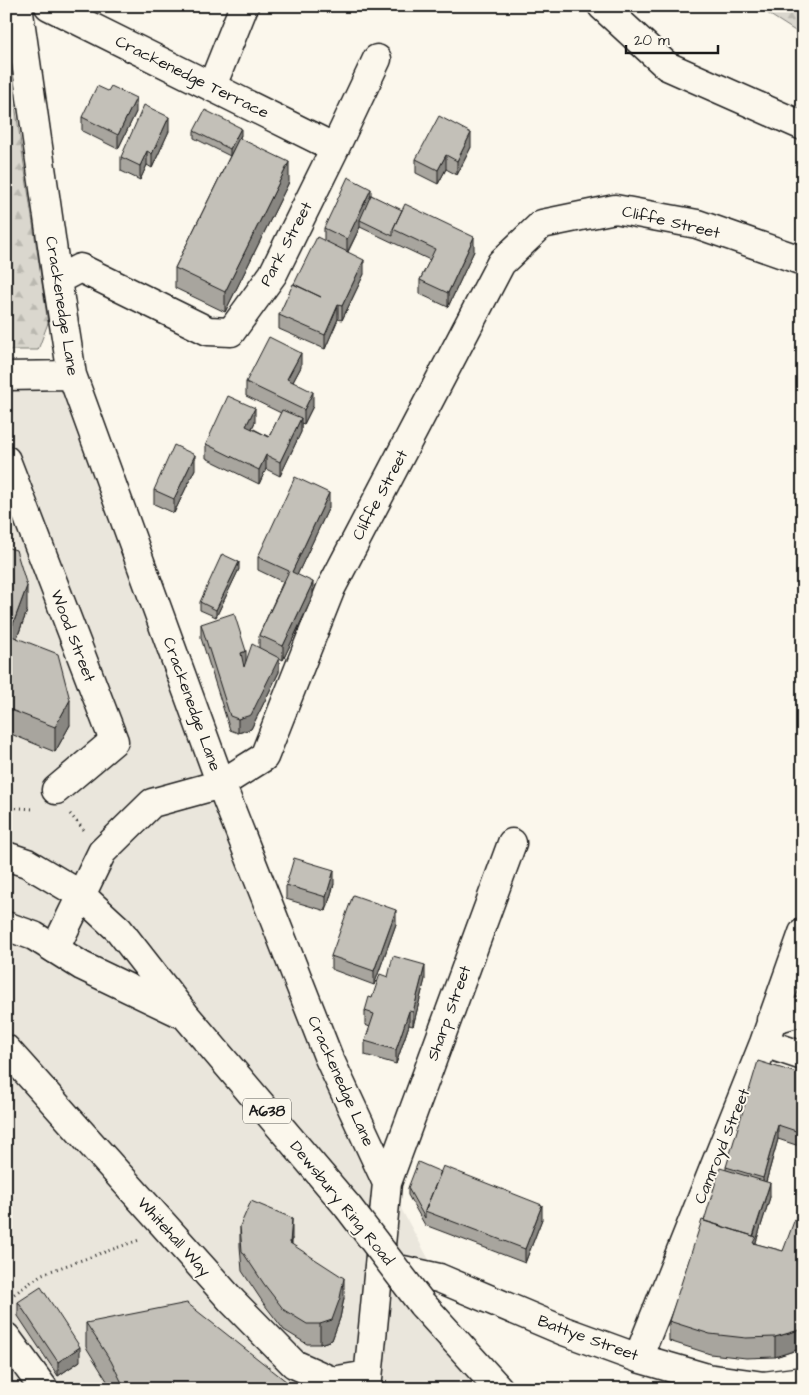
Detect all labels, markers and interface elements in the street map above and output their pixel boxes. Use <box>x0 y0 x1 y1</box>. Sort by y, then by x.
scale bar <box>626 22 719 54</box>
street label: Crackenedge Terrace <box>111 30 273 125</box>
text: 20 m <box>634 30 670 51</box>
street label: Park Street <box>255 197 318 290</box>
street label: Cliffe Street <box>620 200 723 244</box>
street label: Crackenedge Lane <box>39 235 84 378</box>
street label: Cliffe Street <box>347 445 413 544</box>
street label: Wood Street <box>45 587 101 686</box>
street label: Crackenedge Lane <box>157 634 227 775</box>
street label: Sharp Street <box>422 962 477 1064</box>
street label: Crackenedge Lane <box>301 1012 380 1151</box>
street label: Camroyd Street <box>689 1085 756 1207</box>
road number: A638 <box>243 1098 291 1124</box>
street label: Dewsbury Ring Road <box>284 1136 399 1271</box>
street label: Whitehall Way <box>132 1192 216 1282</box>
street label: Battye Street <box>534 1310 642 1368</box>

